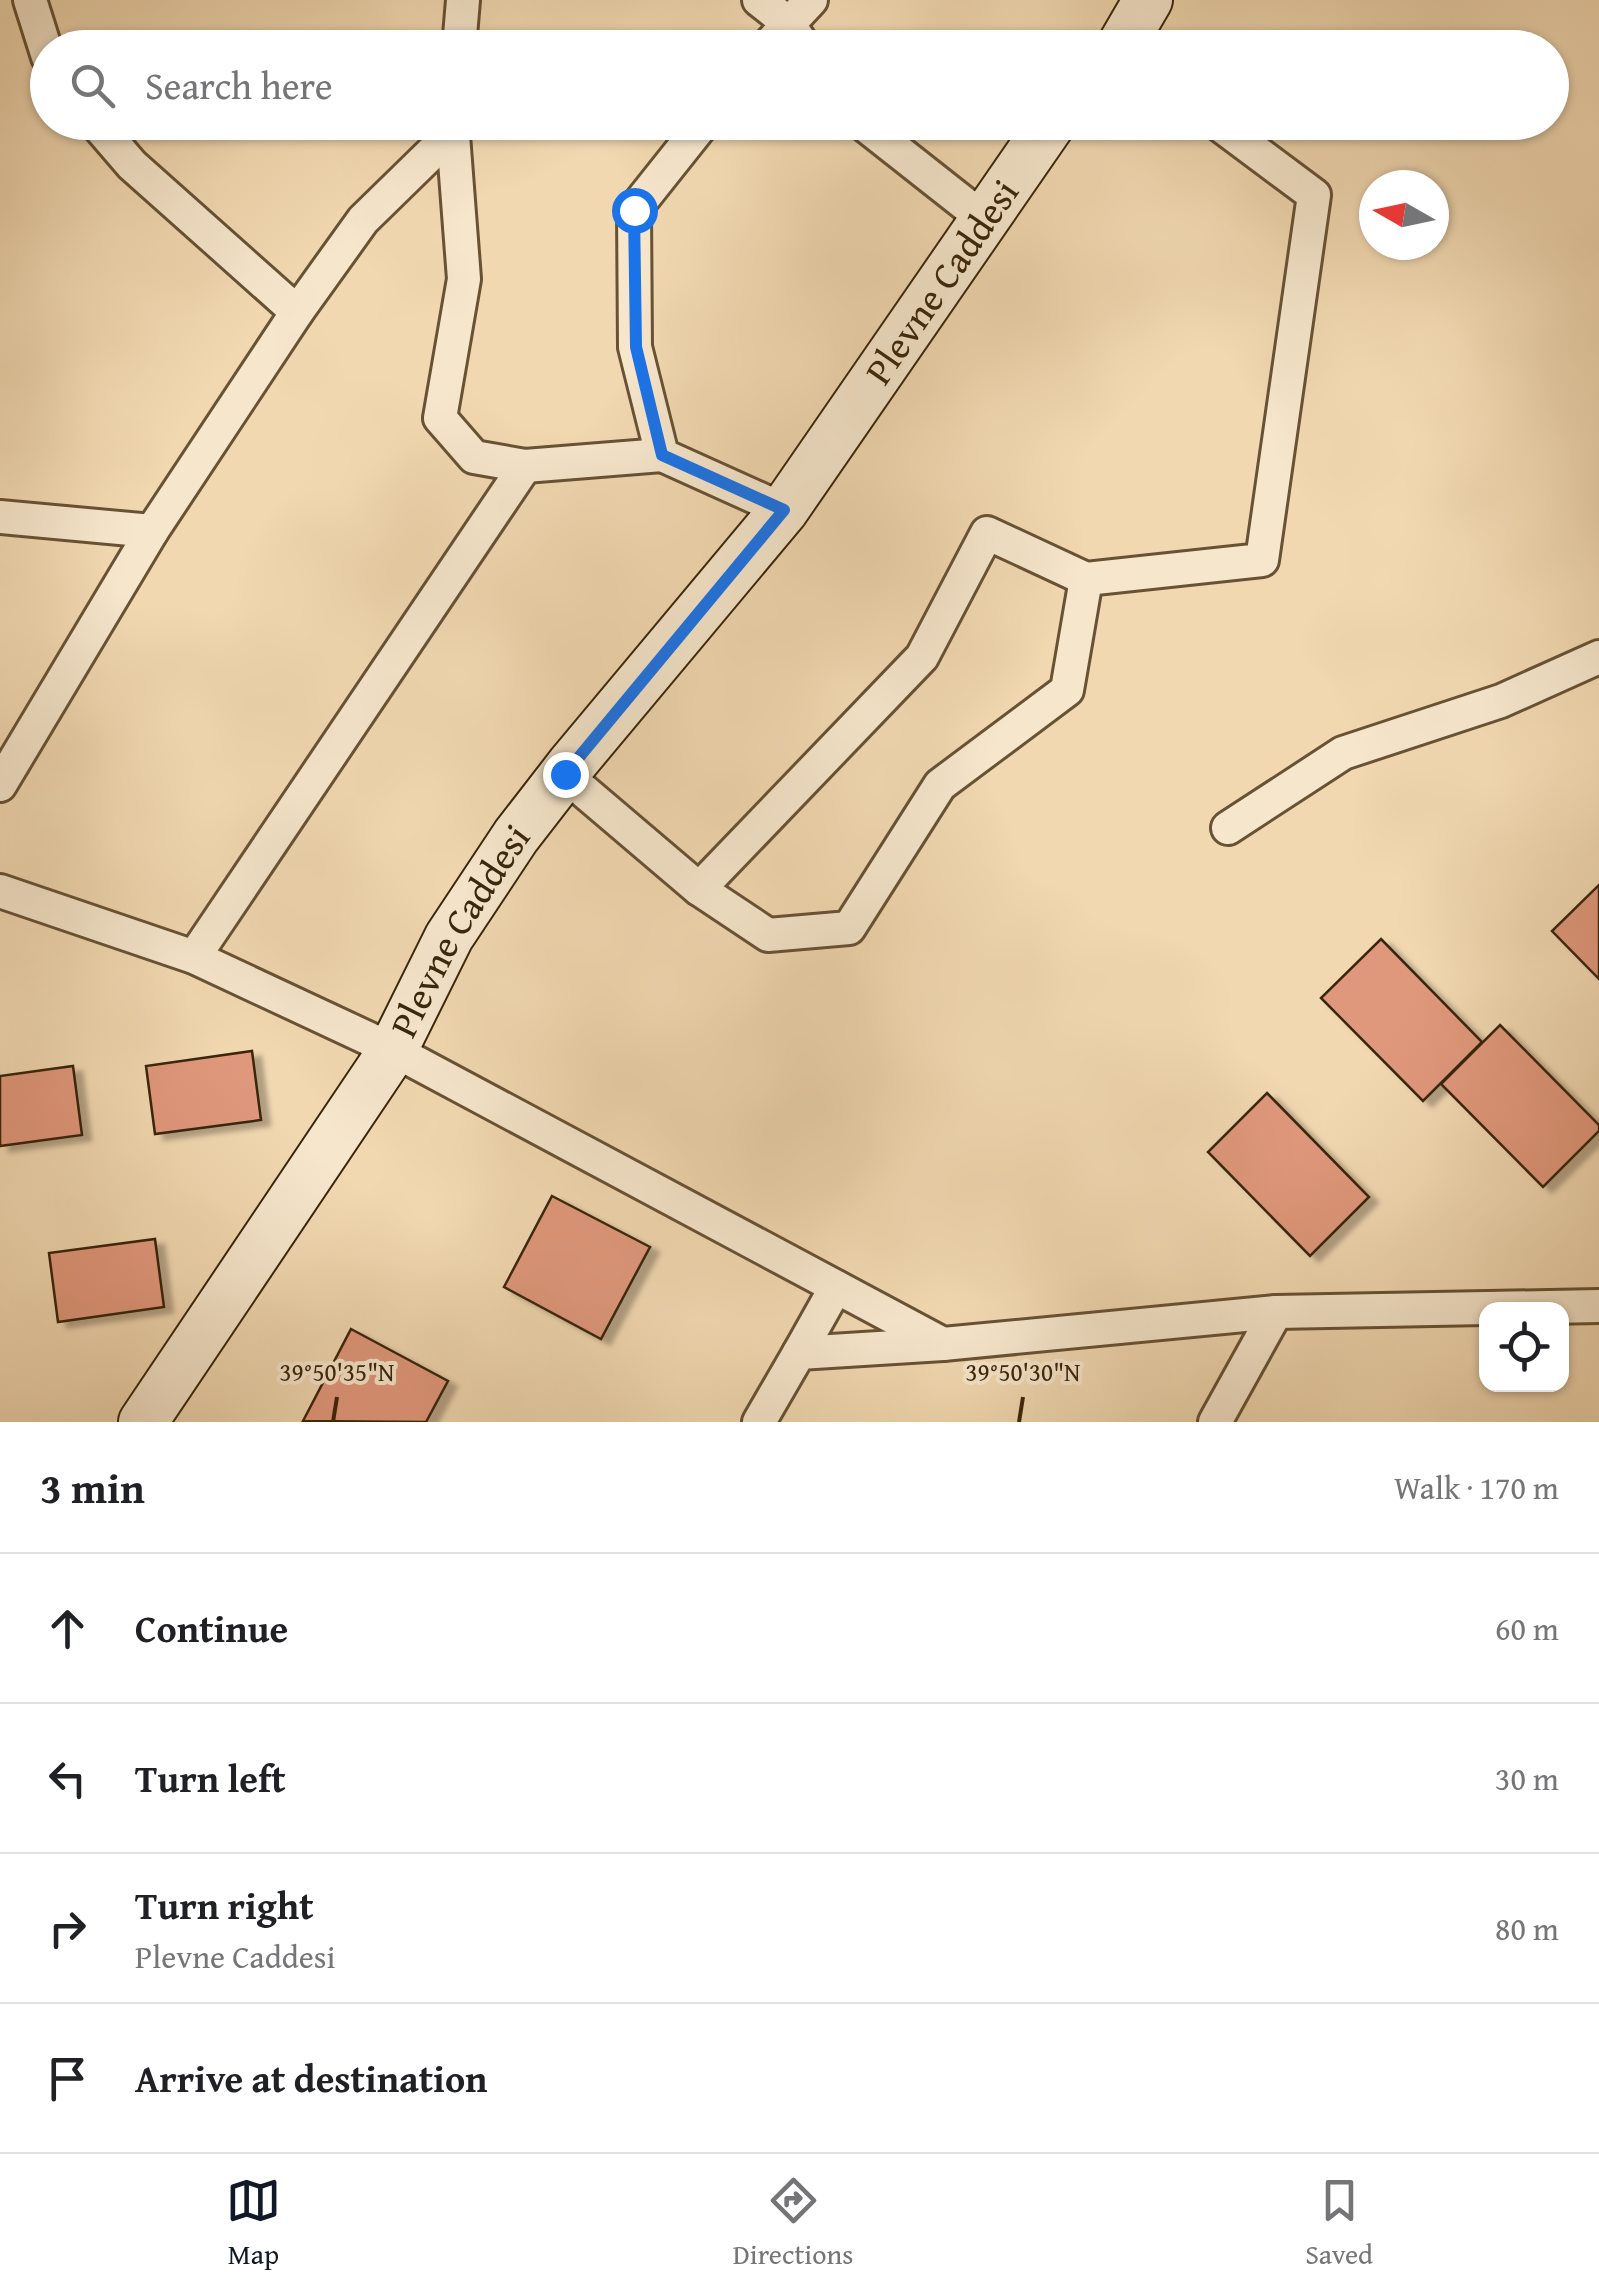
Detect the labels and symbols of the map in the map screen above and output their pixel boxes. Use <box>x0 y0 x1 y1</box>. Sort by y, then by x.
street label: Plevne Caddesi <box>850 167 1032 395</box>
north arrow <box>1359 170 1449 260</box>
route start <box>612 188 658 234</box>
route end <box>543 752 589 798</box>
street label: Plevne Caddesi <box>375 811 543 1046</box>
text: 39°50'35"N <box>280 1354 394 1390</box>
text: 39°50'30"N <box>966 1354 1080 1390</box>

